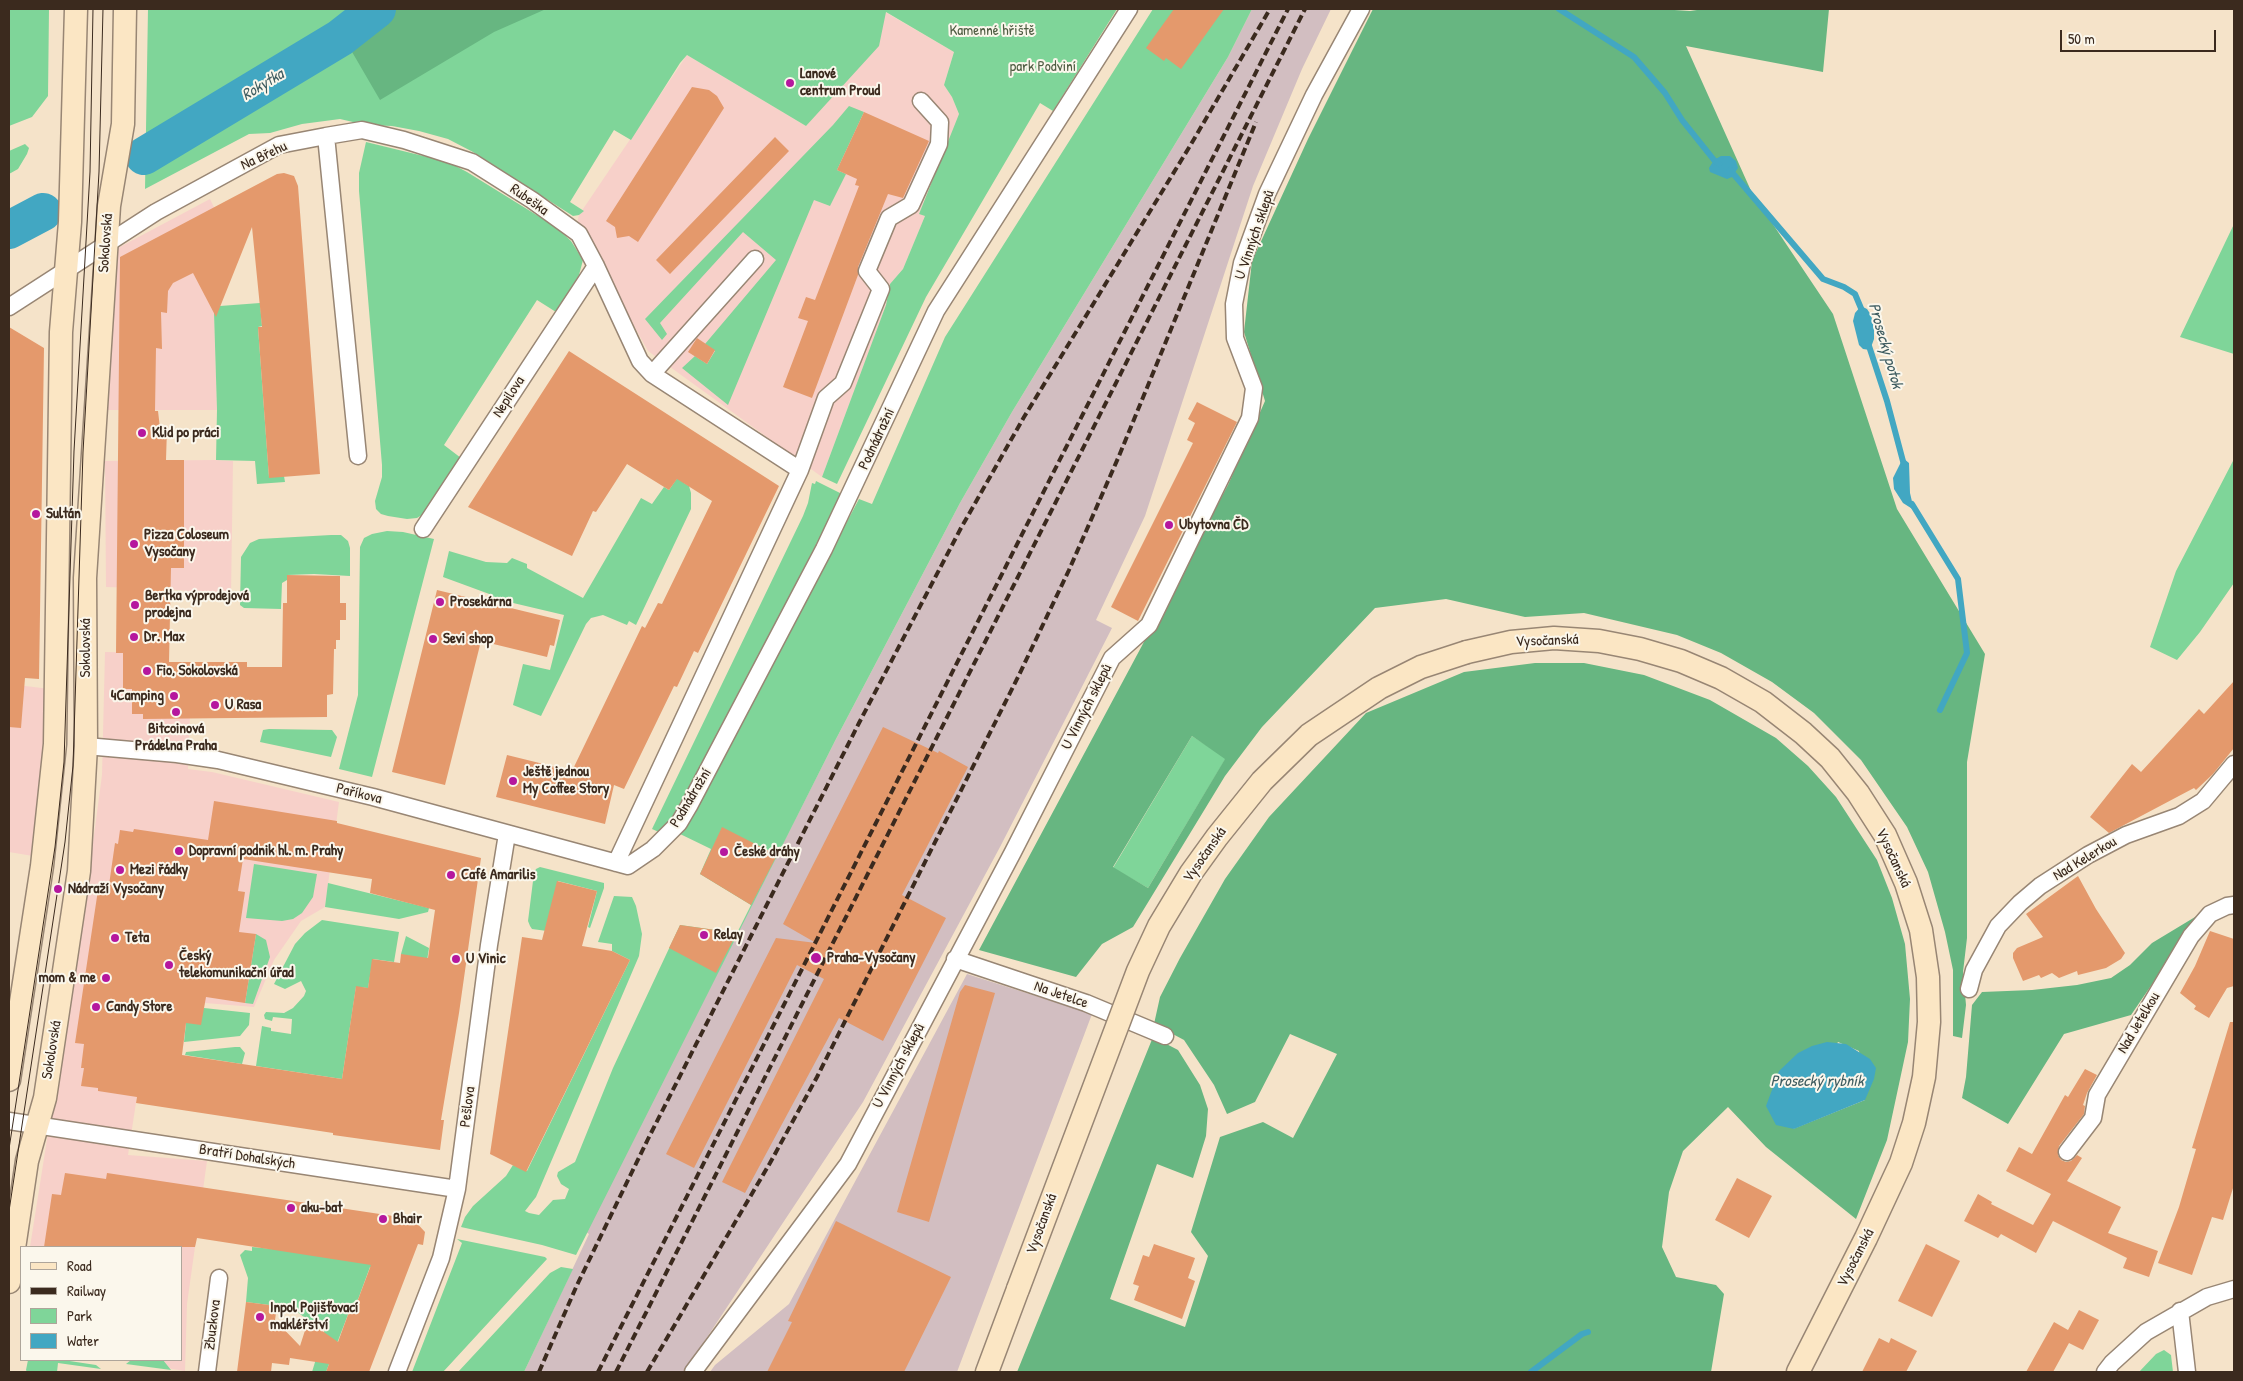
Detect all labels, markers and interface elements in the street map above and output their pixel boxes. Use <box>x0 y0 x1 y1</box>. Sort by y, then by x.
scale bar <box>2063 20 2219 52</box>
park label: Kamenné hřiště <box>949 22 1035 40</box>
text: 50 m <box>2068 28 2095 49</box>
park label: park Podviní <box>1010 58 1076 76</box>
water label: Rokytka <box>239 65 287 105</box>
place label: Lanové centrum Proud <box>800 65 880 100</box>
marker: Lanové centrum Proud <box>784 77 796 89</box>
street label: Na Břehu <box>238 137 290 175</box>
street label: Rubeška <box>506 180 552 220</box>
street label: U Vinných sklepů <box>1231 188 1279 282</box>
street label: Sokolovská <box>95 213 117 273</box>
water label: Prosecký potok <box>1864 301 1906 391</box>
street label: Nepilova <box>489 373 529 421</box>
street label: Podnádražní <box>855 405 899 473</box>
place label: Klid po práci <box>152 424 220 442</box>
marker: Klid po práci <box>136 427 148 439</box>
place label: Sultán <box>46 505 81 523</box>
marker: Sultán <box>30 508 42 520</box>
place label: Ubytovna ČD <box>1179 516 1248 534</box>
marker: Ubytovna ČD <box>1163 519 1175 531</box>
place label: Pizza Coloseum Vysočany <box>144 526 229 561</box>
marker: Pizza Coloseum Vysočany <box>128 538 140 550</box>
place label: Bertka výprodejová prodejna <box>145 587 249 622</box>
place label: Prosekárna <box>450 593 511 611</box>
marker: Prosekárna <box>434 596 446 608</box>
marker: Bertka výprodejová prodejna <box>129 599 141 611</box>
street label: Sokolovská <box>77 618 95 678</box>
place label: Dr. Max <box>144 628 185 646</box>
place label: Sevi shop <box>443 630 493 648</box>
marker: Dr. Max <box>128 631 140 643</box>
street label: Vysočanská <box>1515 631 1579 651</box>
marker: Sevi shop <box>427 633 439 645</box>
street label: U Vinných sklepů <box>1058 661 1116 753</box>
place label: Fio, Sokolovská <box>157 662 238 680</box>
marker: Fio, Sokolovská <box>141 665 153 677</box>
place label: 4Camping <box>111 687 164 705</box>
marker: 4Camping <box>168 690 180 702</box>
place label: U Rasa <box>225 696 261 714</box>
marker: U Rasa <box>209 699 221 711</box>
marker: Bitcoinová Prádelna Praha <box>170 706 182 718</box>
place label: Bitcoinová Prádelna Praha <box>135 720 217 755</box>
place label: Ještě jednou My Coffee Story <box>523 763 609 798</box>
street label: Podnádražní <box>666 765 716 831</box>
marker: Ještě jednou My Coffee Story <box>507 775 519 787</box>
street label: Paříkova <box>334 780 384 808</box>
street label: Vysočanská <box>1180 824 1230 886</box>
street label: Vysočanská <box>1872 826 1914 890</box>
street label: Nad Kelerkou <box>2050 833 2120 885</box>
place label: Dopravní podnik hl. m. Prahy <box>189 842 343 860</box>
place label: České dráhy <box>734 843 800 861</box>
marker: Dopravní podnik hl. m. Prahy <box>173 845 185 857</box>
marker: České dráhy <box>718 846 730 858</box>
place label: Mezi řádky <box>130 861 188 879</box>
marker: Mezi řádky <box>114 864 126 876</box>
place label: Café Amarilis <box>461 866 536 884</box>
marker: Café Amarilis <box>445 869 457 881</box>
place label: Nádraží Vysočany <box>68 880 164 898</box>
marker: Nádraží Vysočany <box>52 883 64 895</box>
place label: Relay <box>714 926 743 944</box>
place label: Teta <box>125 929 149 947</box>
marker: Relay <box>698 929 710 941</box>
marker: Teta <box>109 932 121 944</box>
place label: Český telekomunikační úřad <box>179 947 294 982</box>
place label: Praha-Vysočany <box>827 949 916 967</box>
place label: U Vinic <box>466 950 505 968</box>
marker: Praha-Vysočany <box>809 951 823 965</box>
marker: U Vinic <box>450 953 462 965</box>
marker: Český telekomunikační úřad <box>163 959 175 971</box>
place label: mom & me <box>39 969 96 987</box>
marker: mom & me <box>100 972 112 984</box>
street label: Na Jetelce <box>1032 977 1090 1013</box>
street label: Nad Jetelkou <box>2114 989 2164 1057</box>
place label: Candy Store <box>106 998 172 1016</box>
marker: Candy Store <box>90 1001 102 1013</box>
street label: Sokolovská <box>38 1019 66 1081</box>
street label: U Vinných sklepů <box>869 1021 929 1111</box>
water label: Prosecký rybník <box>1770 1072 1864 1092</box>
street label: Pešlova <box>457 1086 479 1128</box>
street label: Bratří Dohalských <box>198 1141 296 1173</box>
street label: Vysočanská <box>1023 1191 1061 1257</box>
place label: aku-bat <box>301 1199 342 1217</box>
marker: aku-bat <box>285 1202 297 1214</box>
place label: Bhair <box>393 1210 422 1228</box>
marker: Bhair <box>377 1213 389 1225</box>
street label: Vysočanská <box>1834 1226 1878 1290</box>
legend <box>20 1246 182 1361</box>
text: Road <box>67 1255 92 1276</box>
text: Railway <box>67 1280 106 1301</box>
street label: Zbuzkova <box>201 1299 225 1351</box>
place label: Inpol Pojišťovací makléřství <box>270 1299 358 1334</box>
text: Park <box>67 1305 92 1326</box>
marker: Inpol Pojišťovací makléřství <box>254 1311 266 1323</box>
text: Water <box>67 1330 99 1351</box>

